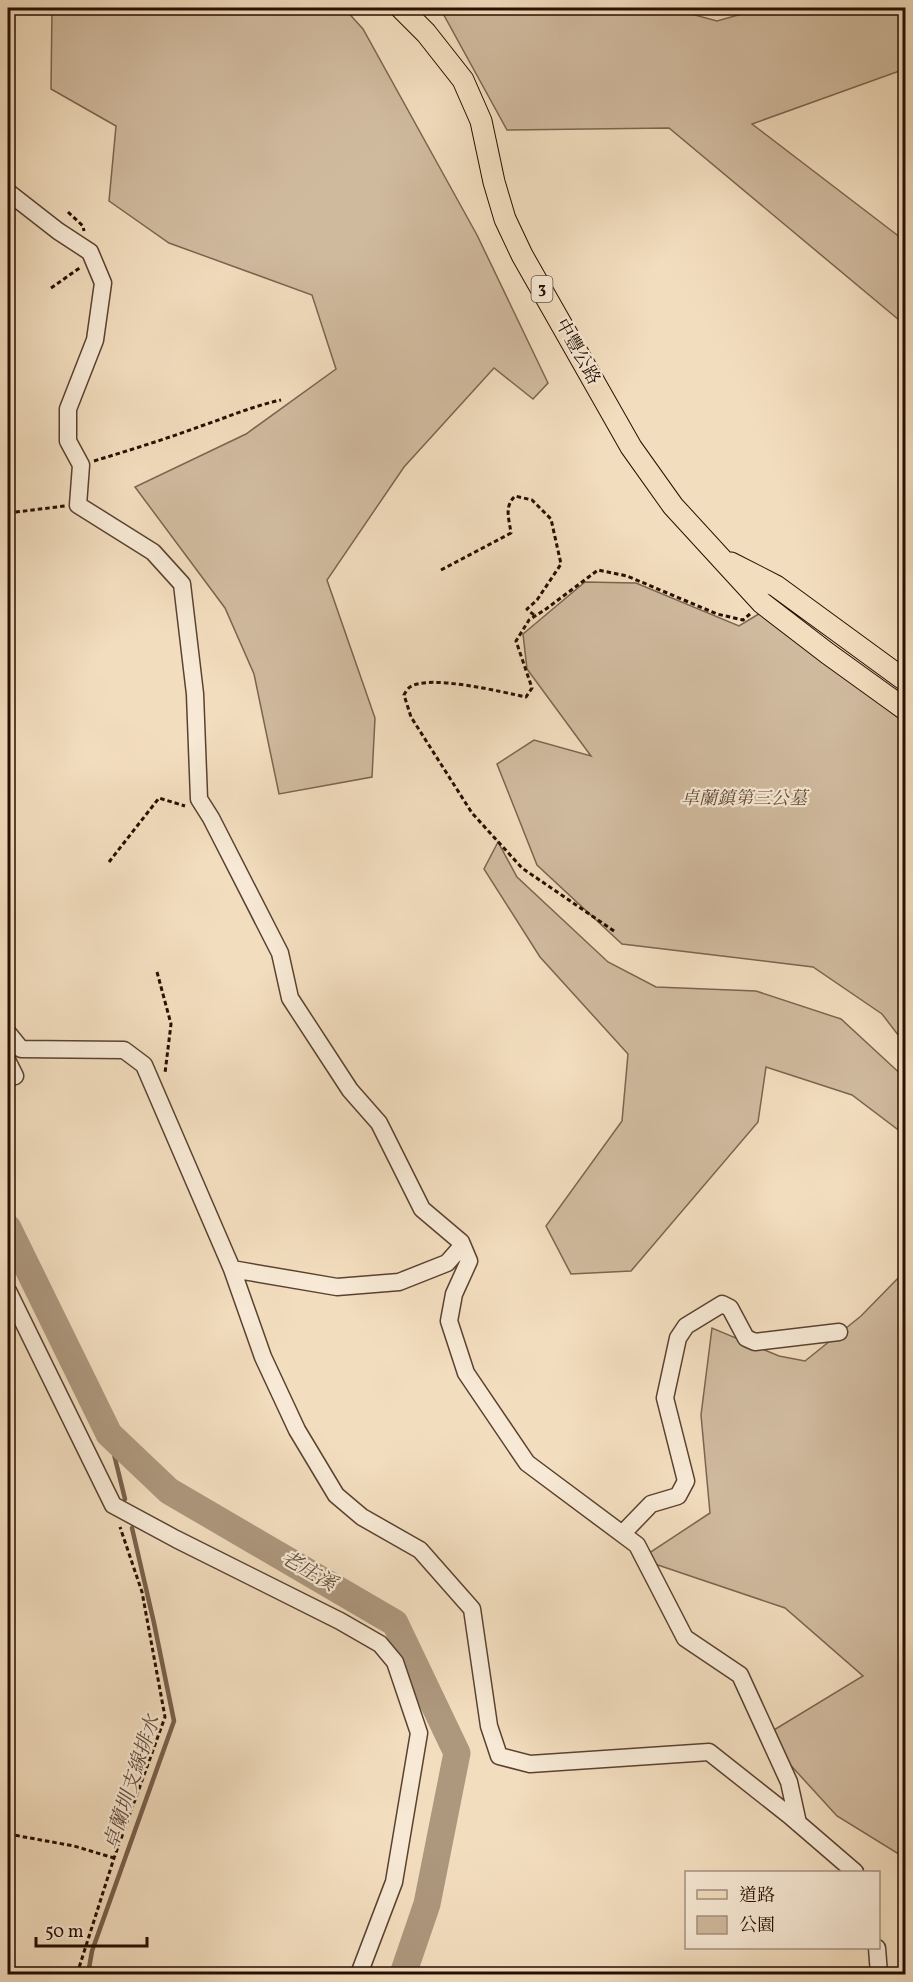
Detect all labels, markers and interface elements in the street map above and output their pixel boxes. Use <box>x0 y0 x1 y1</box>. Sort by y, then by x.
road number: 3 <box>532 276 552 302</box>
street label: 中豐公路 <box>549 314 605 390</box>
park label: 卓蘭鎮第三公墓 <box>681 787 810 812</box>
water label: 老庄溪 <box>275 1545 343 1600</box>
water label: 卓蘭圳支線排水 <box>98 1710 169 1854</box>
legend <box>685 1871 880 1949</box>
text: 道路 <box>739 1884 775 1909</box>
scale bar <box>36 1910 147 1948</box>
text: 公園 <box>739 1914 775 1939</box>
text: 50 m <box>45 1920 84 1945</box>

